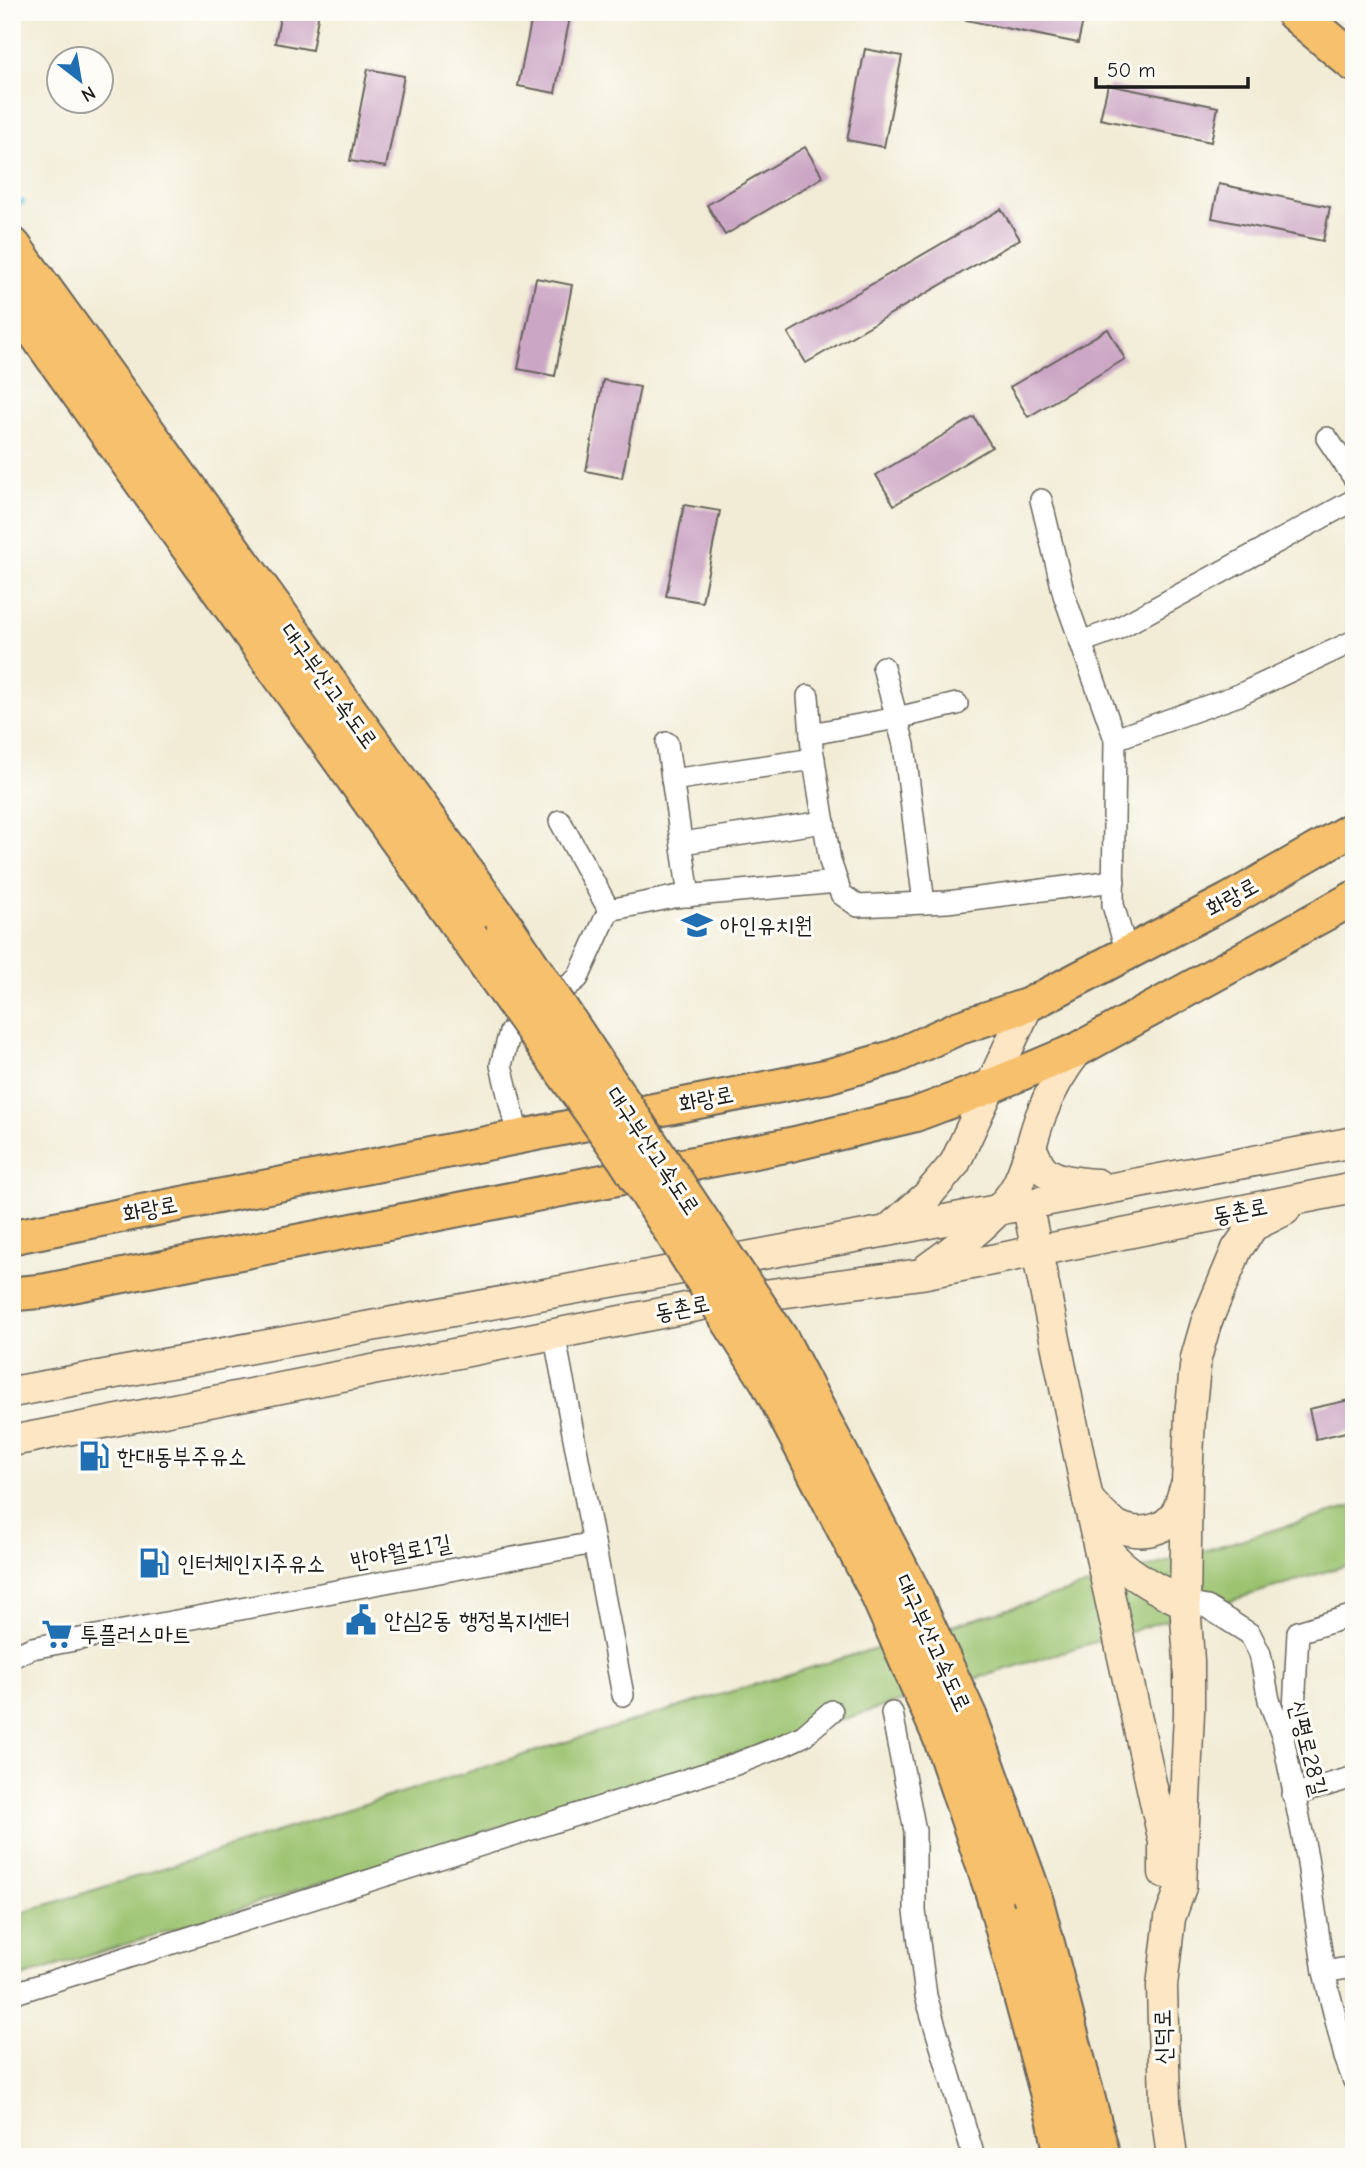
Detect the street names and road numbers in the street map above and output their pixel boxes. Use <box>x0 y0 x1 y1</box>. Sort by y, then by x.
street label: 대구부산고속도로 <box>275 618 383 754</box>
street label: 화랑로 <box>1201 872 1263 922</box>
street label: 화랑로 <box>676 1080 736 1118</box>
street label: 대구부산고속도로 <box>600 1082 706 1220</box>
street label: 화랑로 <box>120 1190 180 1228</box>
street label: 동촌로 <box>1210 1192 1270 1230</box>
street label: 동촌로 <box>652 1289 712 1327</box>
street label: 반야월로1길 <box>349 1529 453 1575</box>
street label: 대구부산고속도로 <box>889 1570 977 1716</box>
street label: 신평로28길 <box>1283 1697 1333 1799</box>
street label: 신덕로 <box>1149 2009 1177 2065</box>

